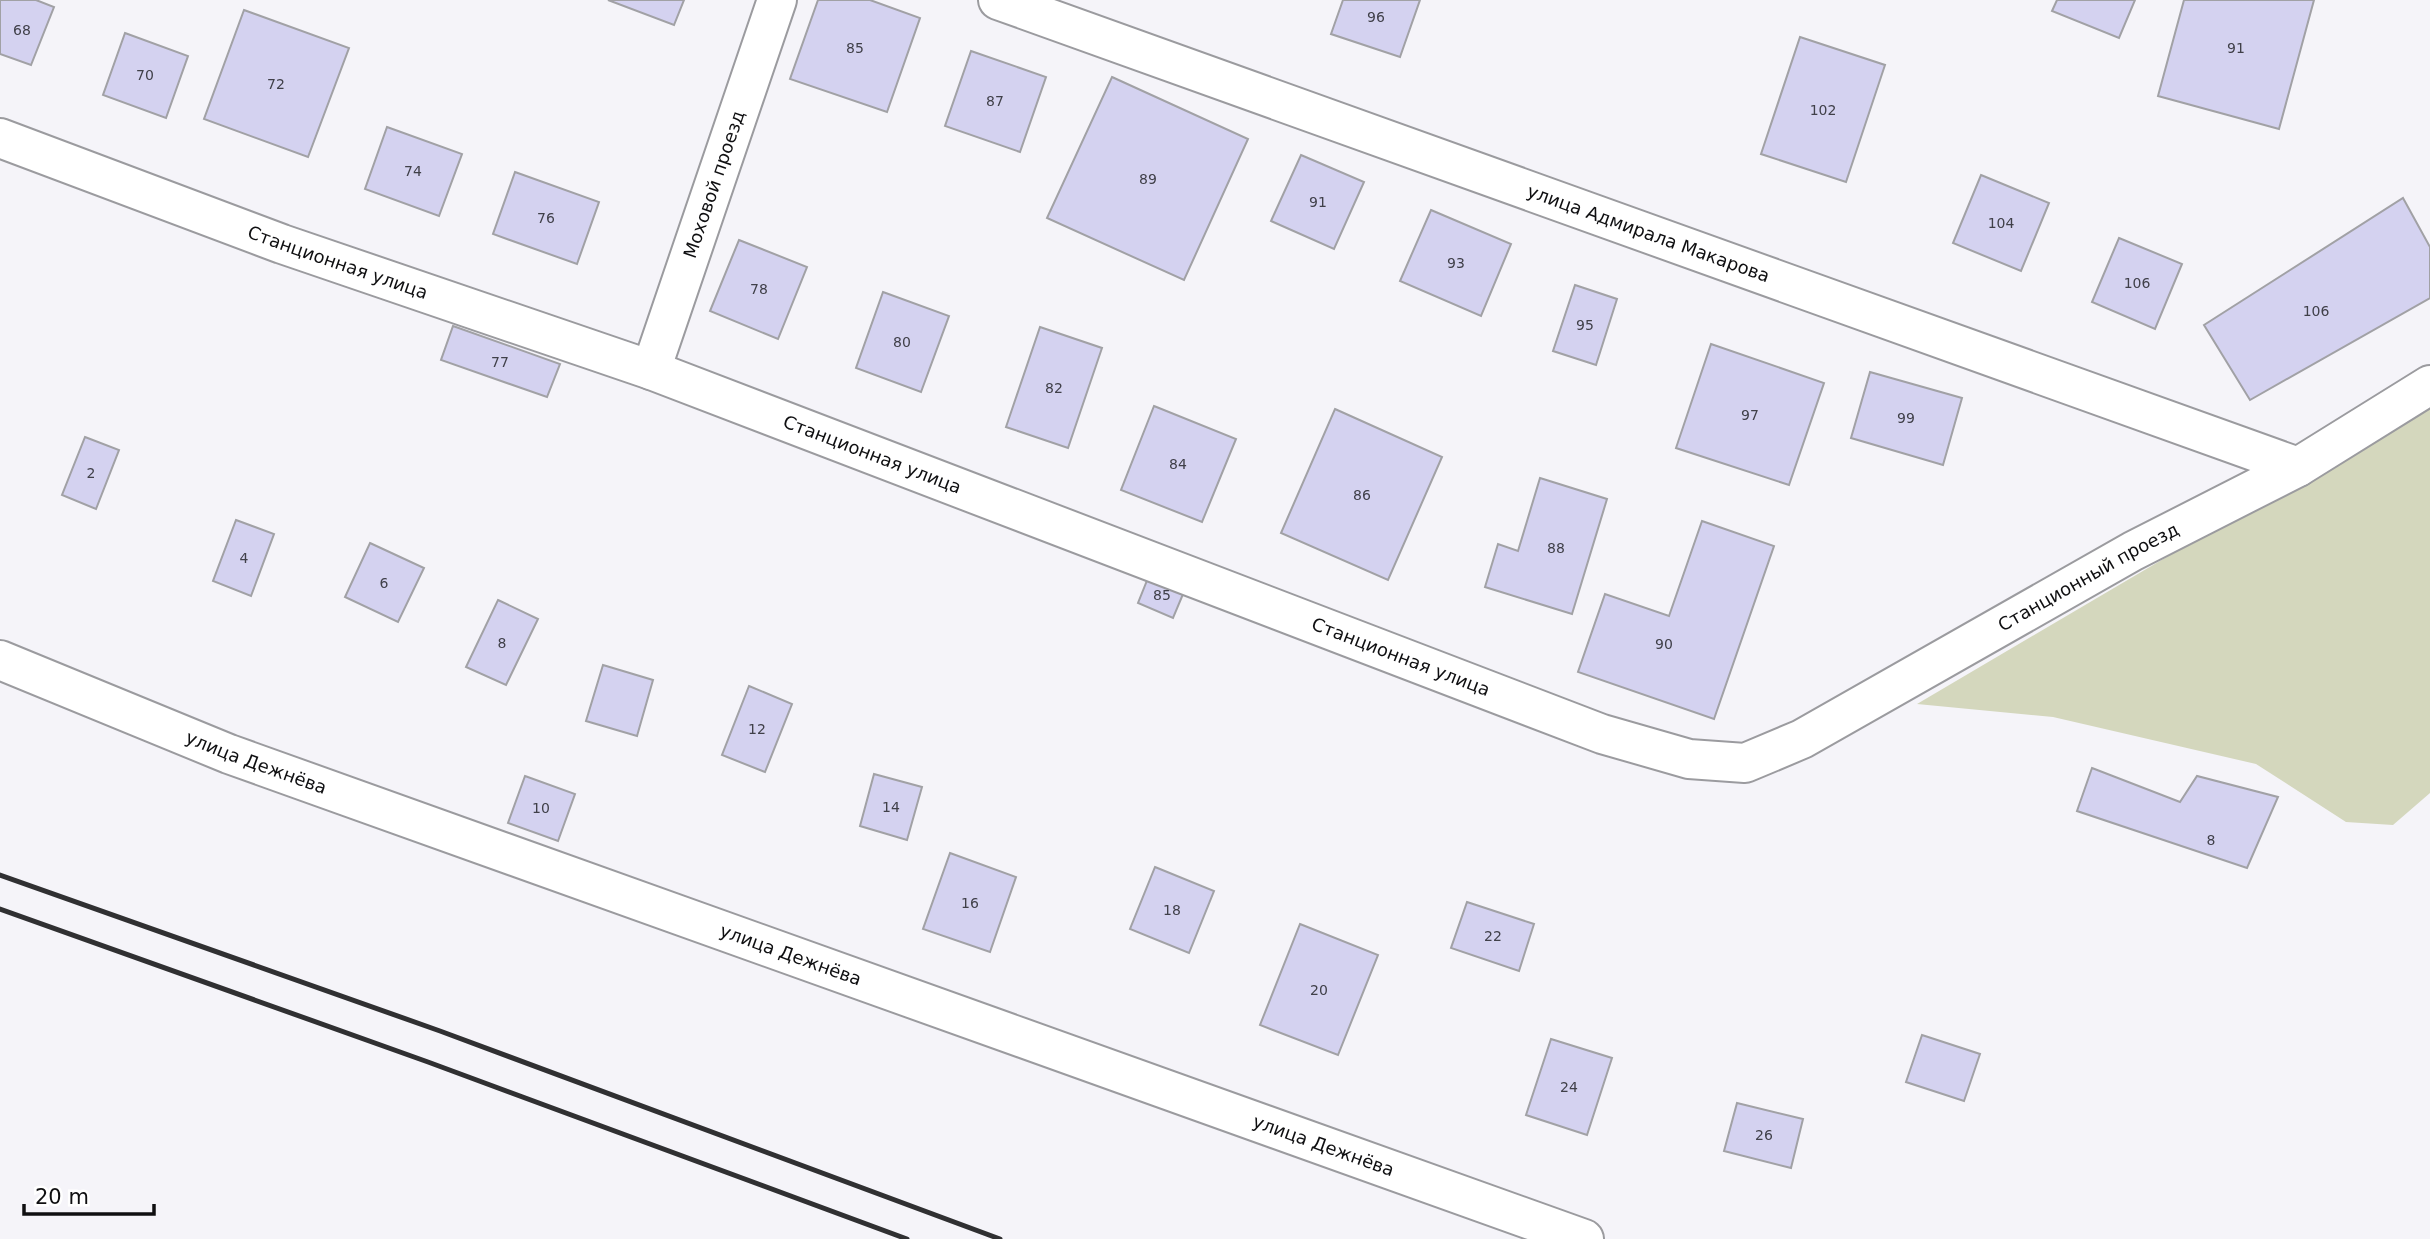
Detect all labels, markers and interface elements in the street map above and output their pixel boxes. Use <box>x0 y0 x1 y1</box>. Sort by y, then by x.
house number: 96 <box>1367 9 1385 25</box>
house number: 68 <box>13 22 31 38</box>
house number: 85 <box>846 40 864 56</box>
house number: 91 <box>2227 40 2245 56</box>
house number: 70 <box>136 67 154 83</box>
house number: 72 <box>267 76 285 92</box>
house number: 87 <box>986 93 1004 109</box>
house number: 102 <box>1810 102 1836 118</box>
street label: Моховой проезд <box>679 108 749 261</box>
house number: 74 <box>404 163 422 179</box>
house number: 89 <box>1139 171 1157 187</box>
street label: улица Адмирала Макарова <box>1524 180 1773 286</box>
house number: 91 <box>1309 194 1327 210</box>
house number: 76 <box>537 210 555 226</box>
house number: 104 <box>1988 215 2014 231</box>
street label: Станционная улица <box>245 221 431 303</box>
house number: 93 <box>1447 255 1465 271</box>
house number: 106 <box>2124 275 2150 291</box>
house number: 78 <box>750 281 768 297</box>
house number: 106 <box>2303 303 2329 319</box>
house number: 95 <box>1576 317 1594 333</box>
house number: 80 <box>893 334 911 350</box>
house number: 77 <box>491 354 509 370</box>
house number: 82 <box>1045 380 1063 396</box>
house number: 97 <box>1741 407 1759 423</box>
house number: 99 <box>1897 410 1915 426</box>
street label: Станционная улица <box>780 411 964 498</box>
house number: 84 <box>1169 456 1187 472</box>
house number: 2 <box>87 465 95 481</box>
house number: 86 <box>1353 487 1371 503</box>
street label: Станционный проезд <box>1994 518 2182 635</box>
house number: 88 <box>1547 540 1565 556</box>
house number: 4 <box>240 550 249 566</box>
house number: 6 <box>380 575 389 591</box>
house number: 85 <box>1153 587 1171 603</box>
street label: Станционная улица <box>1309 613 1493 700</box>
house number: 8 <box>498 635 506 651</box>
house number: 90 <box>1655 636 1673 652</box>
house number: 12 <box>748 721 766 737</box>
street label: улица Дежнёва <box>183 726 330 798</box>
house number: 14 <box>882 799 900 815</box>
house number: 10 <box>532 800 550 816</box>
house number: 8 <box>2207 832 2215 848</box>
house number: 16 <box>961 895 979 911</box>
house number: 18 <box>1163 902 1181 918</box>
street label: улица Дежнёва <box>717 920 864 989</box>
house number: 22 <box>1484 928 1502 944</box>
house number: 20 <box>1310 982 1328 998</box>
house number: 24 <box>1560 1079 1578 1095</box>
street label: улица Дежнёва <box>1250 1110 1397 1180</box>
house number: 26 <box>1755 1127 1773 1143</box>
scale bar <box>24 1172 154 1216</box>
text: 20 m <box>35 1185 89 1209</box>

